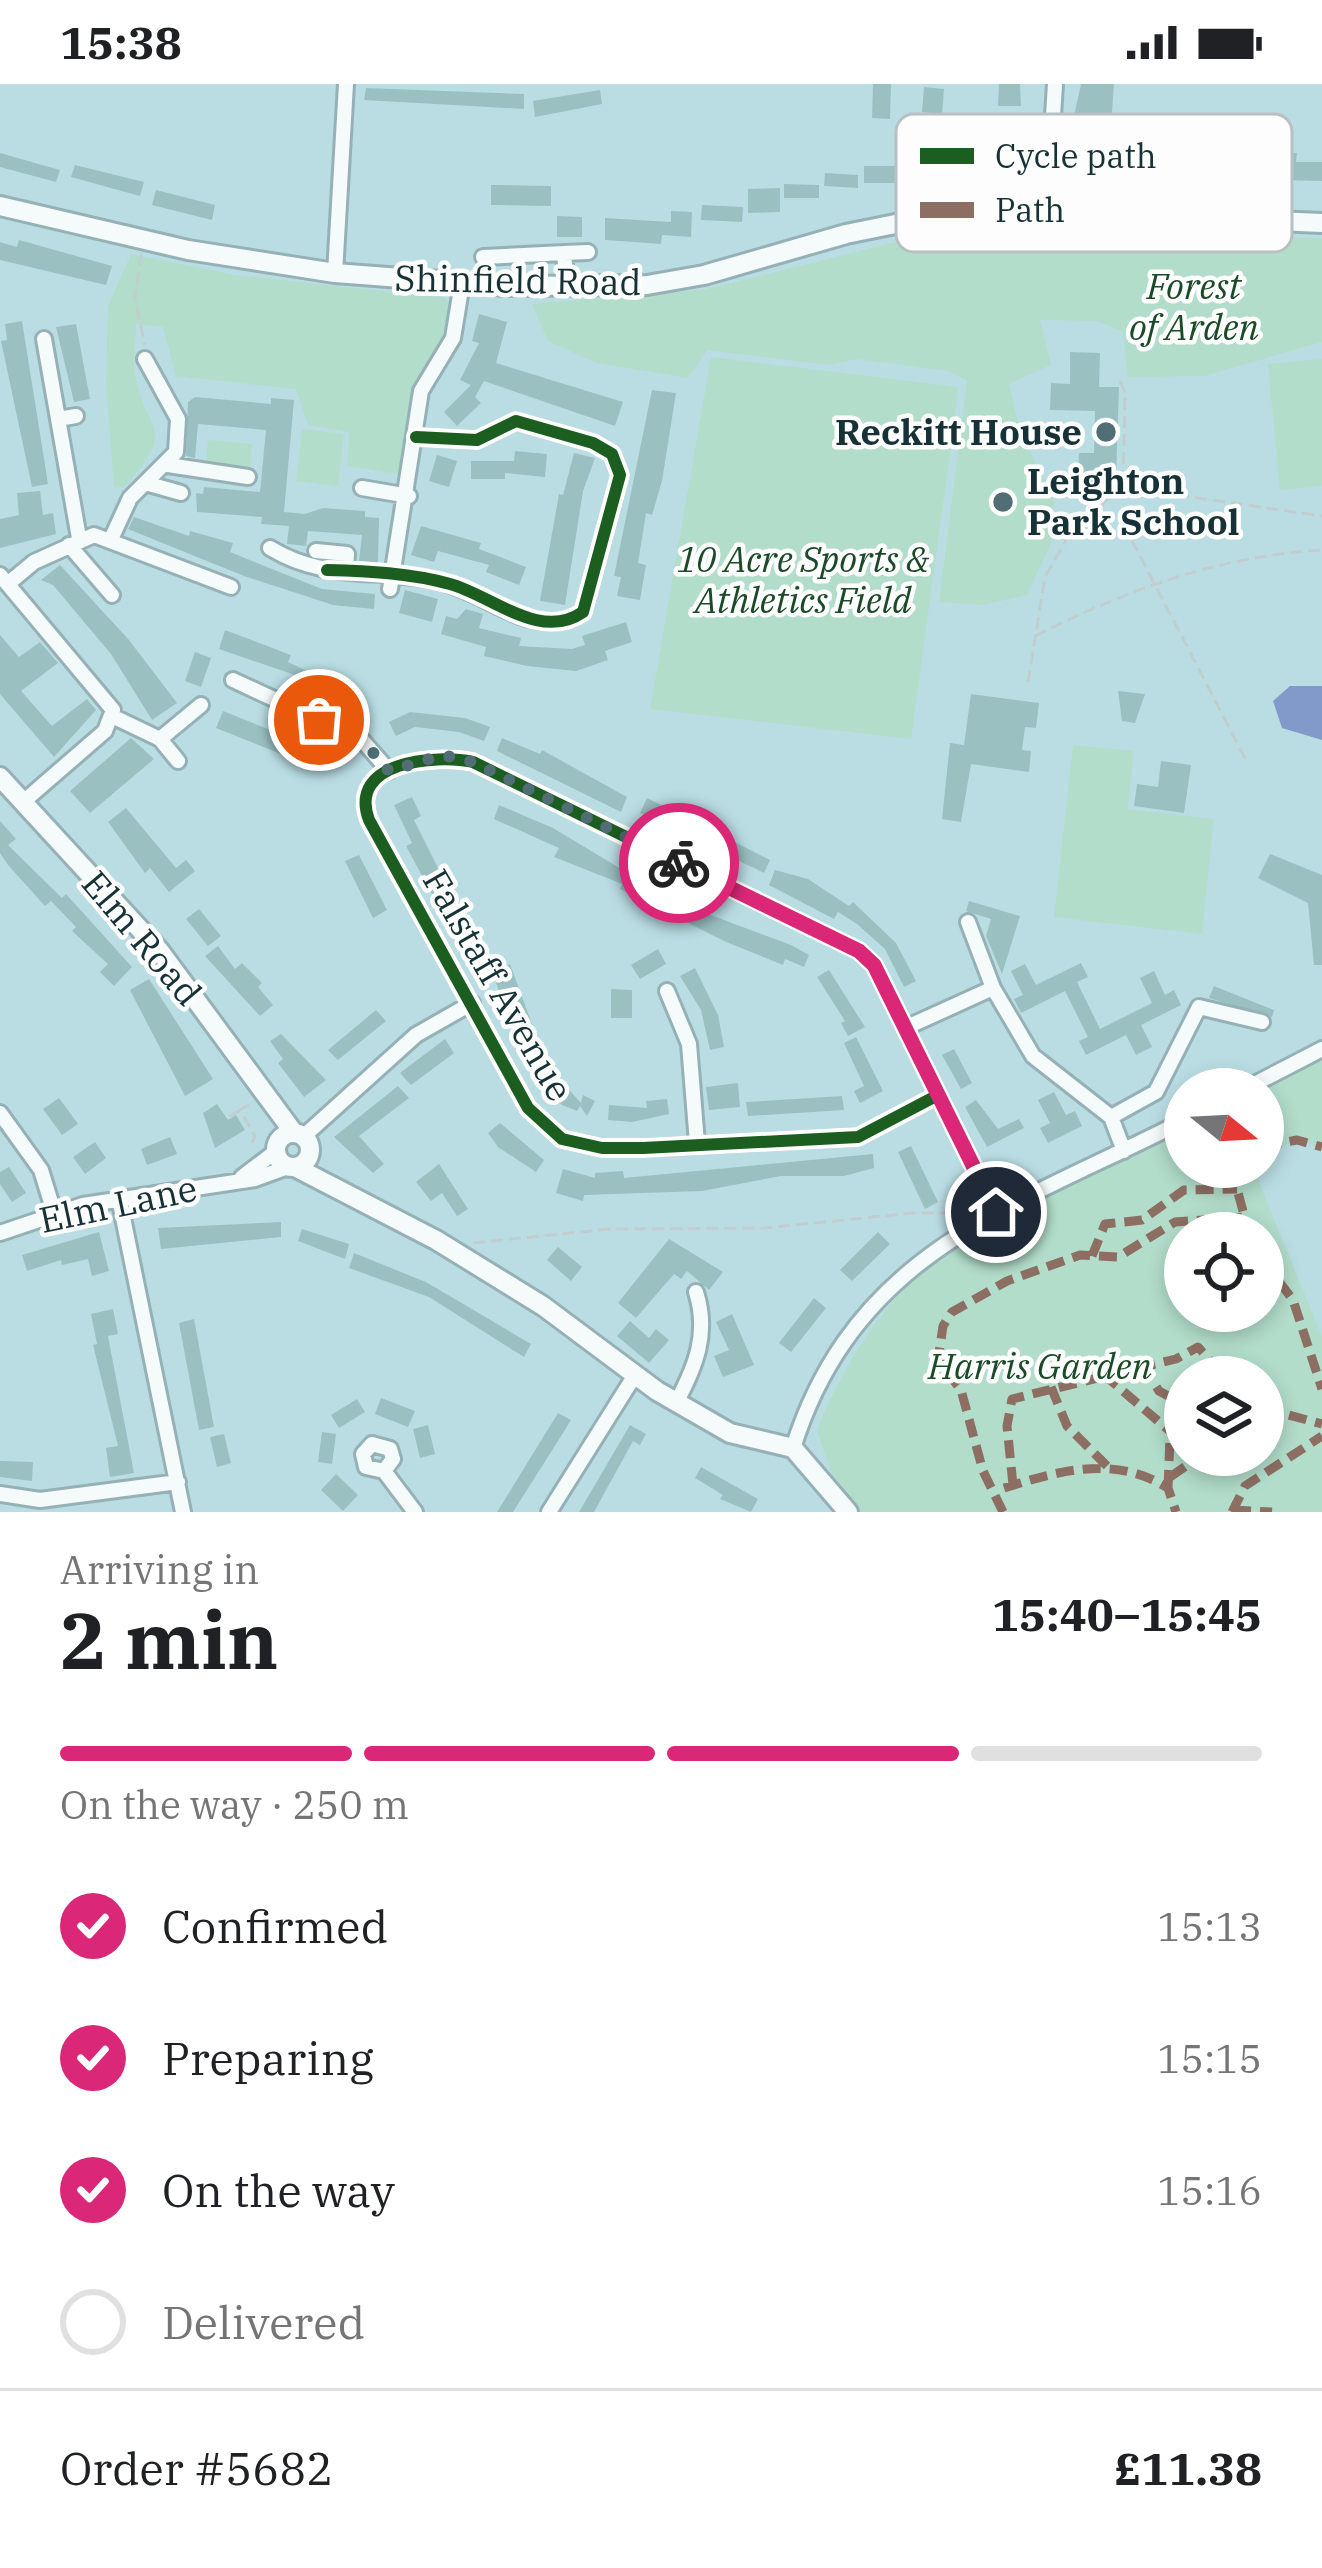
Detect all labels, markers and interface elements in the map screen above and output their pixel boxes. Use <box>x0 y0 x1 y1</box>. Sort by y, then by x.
text: 15:38 <box>60 13 182 71</box>
legend <box>896 114 1292 252</box>
text: Cycle path <box>995 134 1156 177</box>
text: Path <box>995 188 1065 231</box>
street label: Shinfield Road <box>394 254 642 305</box>
park label: Forest of Arden <box>1129 262 1260 350</box>
place label: Reckitt House <box>835 408 1082 455</box>
marker: Reckitt House <box>1093 419 1119 445</box>
place label: Leighton Park School <box>1027 457 1239 545</box>
marker: Leighton Park School <box>990 489 1016 515</box>
park label: 10 Acre Sports & Athletics Field <box>676 535 930 623</box>
pin <box>268 669 370 771</box>
icon: bag <box>286 687 352 753</box>
courier <box>619 803 739 923</box>
icon: bike <box>646 830 712 896</box>
street label: Elm Road <box>72 860 213 1015</box>
street label: Falstaff Avenue <box>413 860 584 1109</box>
north arrow <box>1164 1068 1284 1188</box>
map controls <box>1164 1068 1284 1476</box>
pin <box>945 1161 1047 1263</box>
street label: Elm Lane <box>35 1164 201 1243</box>
icon: home <box>963 1179 1029 1245</box>
button: locate <box>1164 1212 1284 1332</box>
park label: Harris Garden <box>927 1342 1152 1389</box>
button: layers <box>1164 1356 1284 1476</box>
text: Arriving in <box>60 1544 259 1595</box>
text: 15:40–15:45 <box>992 1585 1262 1643</box>
text: 2 min <box>60 1589 278 1690</box>
text: On the way · 250 m <box>60 1779 409 1830</box>
icon: check <box>60 1893 126 1959</box>
text: Confirmed <box>162 1897 388 1955</box>
text: 15:13 <box>1157 1901 1262 1952</box>
icon: check <box>60 2025 126 2091</box>
text: Preparing <box>162 2029 374 2087</box>
text: 15:15 <box>1157 2033 1262 2084</box>
icon: check <box>60 2157 126 2223</box>
text: On the way <box>162 2161 395 2219</box>
text: 15:16 <box>1157 2165 1262 2216</box>
text: Delivered <box>162 2293 365 2351</box>
text: Order #5682 <box>60 2439 333 2497</box>
text: £11.38 <box>1115 2439 1262 2497</box>

